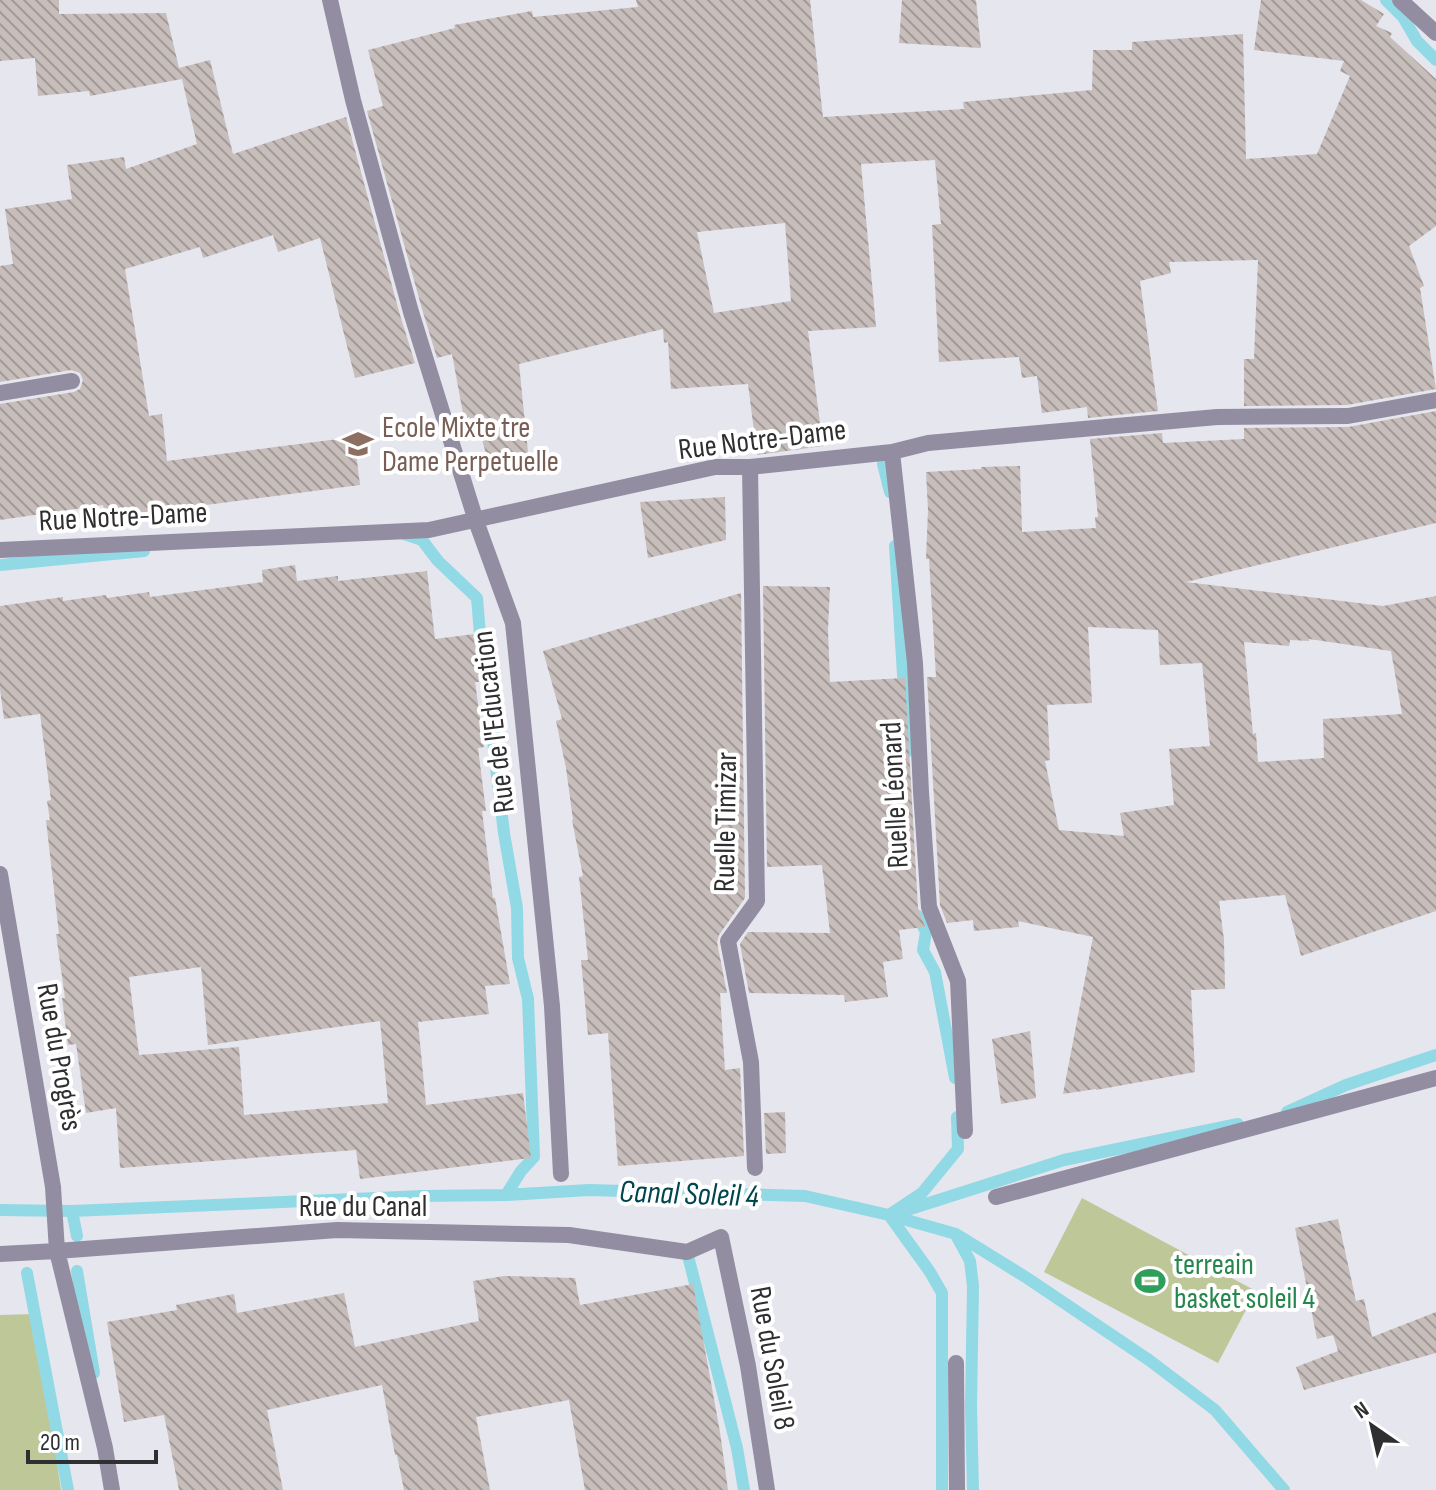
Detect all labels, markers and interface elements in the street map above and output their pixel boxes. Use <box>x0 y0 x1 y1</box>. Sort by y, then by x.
place label: Ecole Mixte tre Dame Perpetuelle <box>382 410 559 480</box>
street label: Rue Notre-Dame <box>676 412 848 468</box>
school or university icon: Ecole Mixte tre Dame Perpetuelle <box>341 427 375 461</box>
street label: Rue Notre-Dame <box>38 495 208 539</box>
street label: Rue de l'Education <box>465 629 523 815</box>
street label: Ruelle Léonard <box>873 721 917 869</box>
street label: Ruelle Timizar <box>707 751 745 892</box>
street label: Rue du Progrès <box>28 981 90 1134</box>
water label: Canal Soleil 4 <box>618 1173 759 1216</box>
street label: Rue du Canal <box>299 1189 427 1225</box>
place label: terreain basket soleil 4 <box>1174 1247 1315 1317</box>
sports icon: terreain basket soleil 4 <box>1133 1264 1167 1298</box>
street label: Rue du Soleil 8 <box>742 1284 802 1433</box>
north arrow <box>1332 1386 1412 1466</box>
text: N <box>1349 1396 1374 1425</box>
scale bar <box>28 1414 156 1464</box>
text: 20 m <box>40 1428 80 1457</box>

